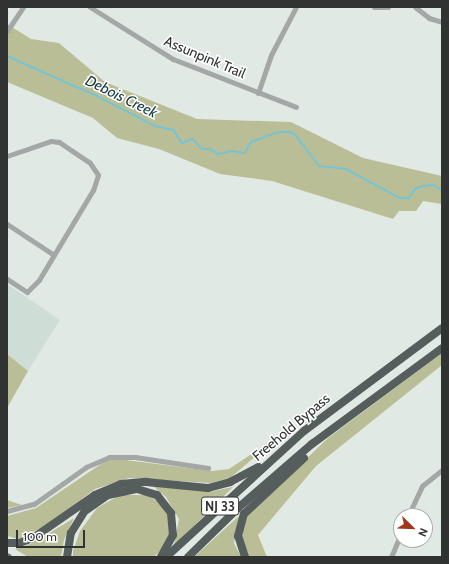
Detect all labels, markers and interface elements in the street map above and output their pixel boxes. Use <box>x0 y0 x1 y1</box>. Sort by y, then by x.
street label: Assunpink Trail <box>162 32 248 82</box>
water label: Debois Creek <box>82 72 160 122</box>
street label: Freehold Bypass <box>249 390 333 464</box>
road number: NJ 33 <box>201 495 239 517</box>
north arrow <box>393 508 433 548</box>
scale bar <box>18 522 87 548</box>
text: N <box>415 526 431 539</box>
text: 100 m <box>23 529 57 544</box>

